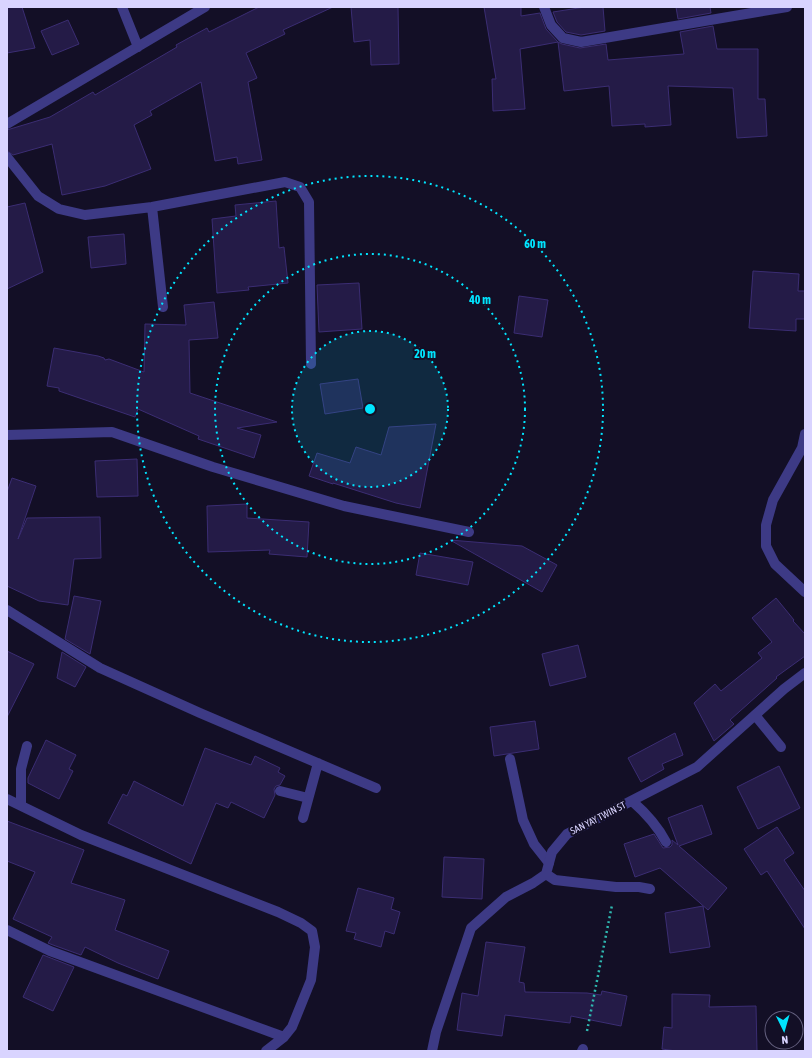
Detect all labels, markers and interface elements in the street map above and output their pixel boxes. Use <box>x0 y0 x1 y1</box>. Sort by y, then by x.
text: 60 m <box>524 237 546 251</box>
text: 40 m <box>468 293 491 307</box>
text: 20 m <box>414 347 436 361</box>
centre of rings <box>363 402 377 416</box>
street label: SAN YAY TWIN ST <box>569 799 628 837</box>
north arrow <box>764 1010 804 1050</box>
text: N <box>781 1034 789 1046</box>

